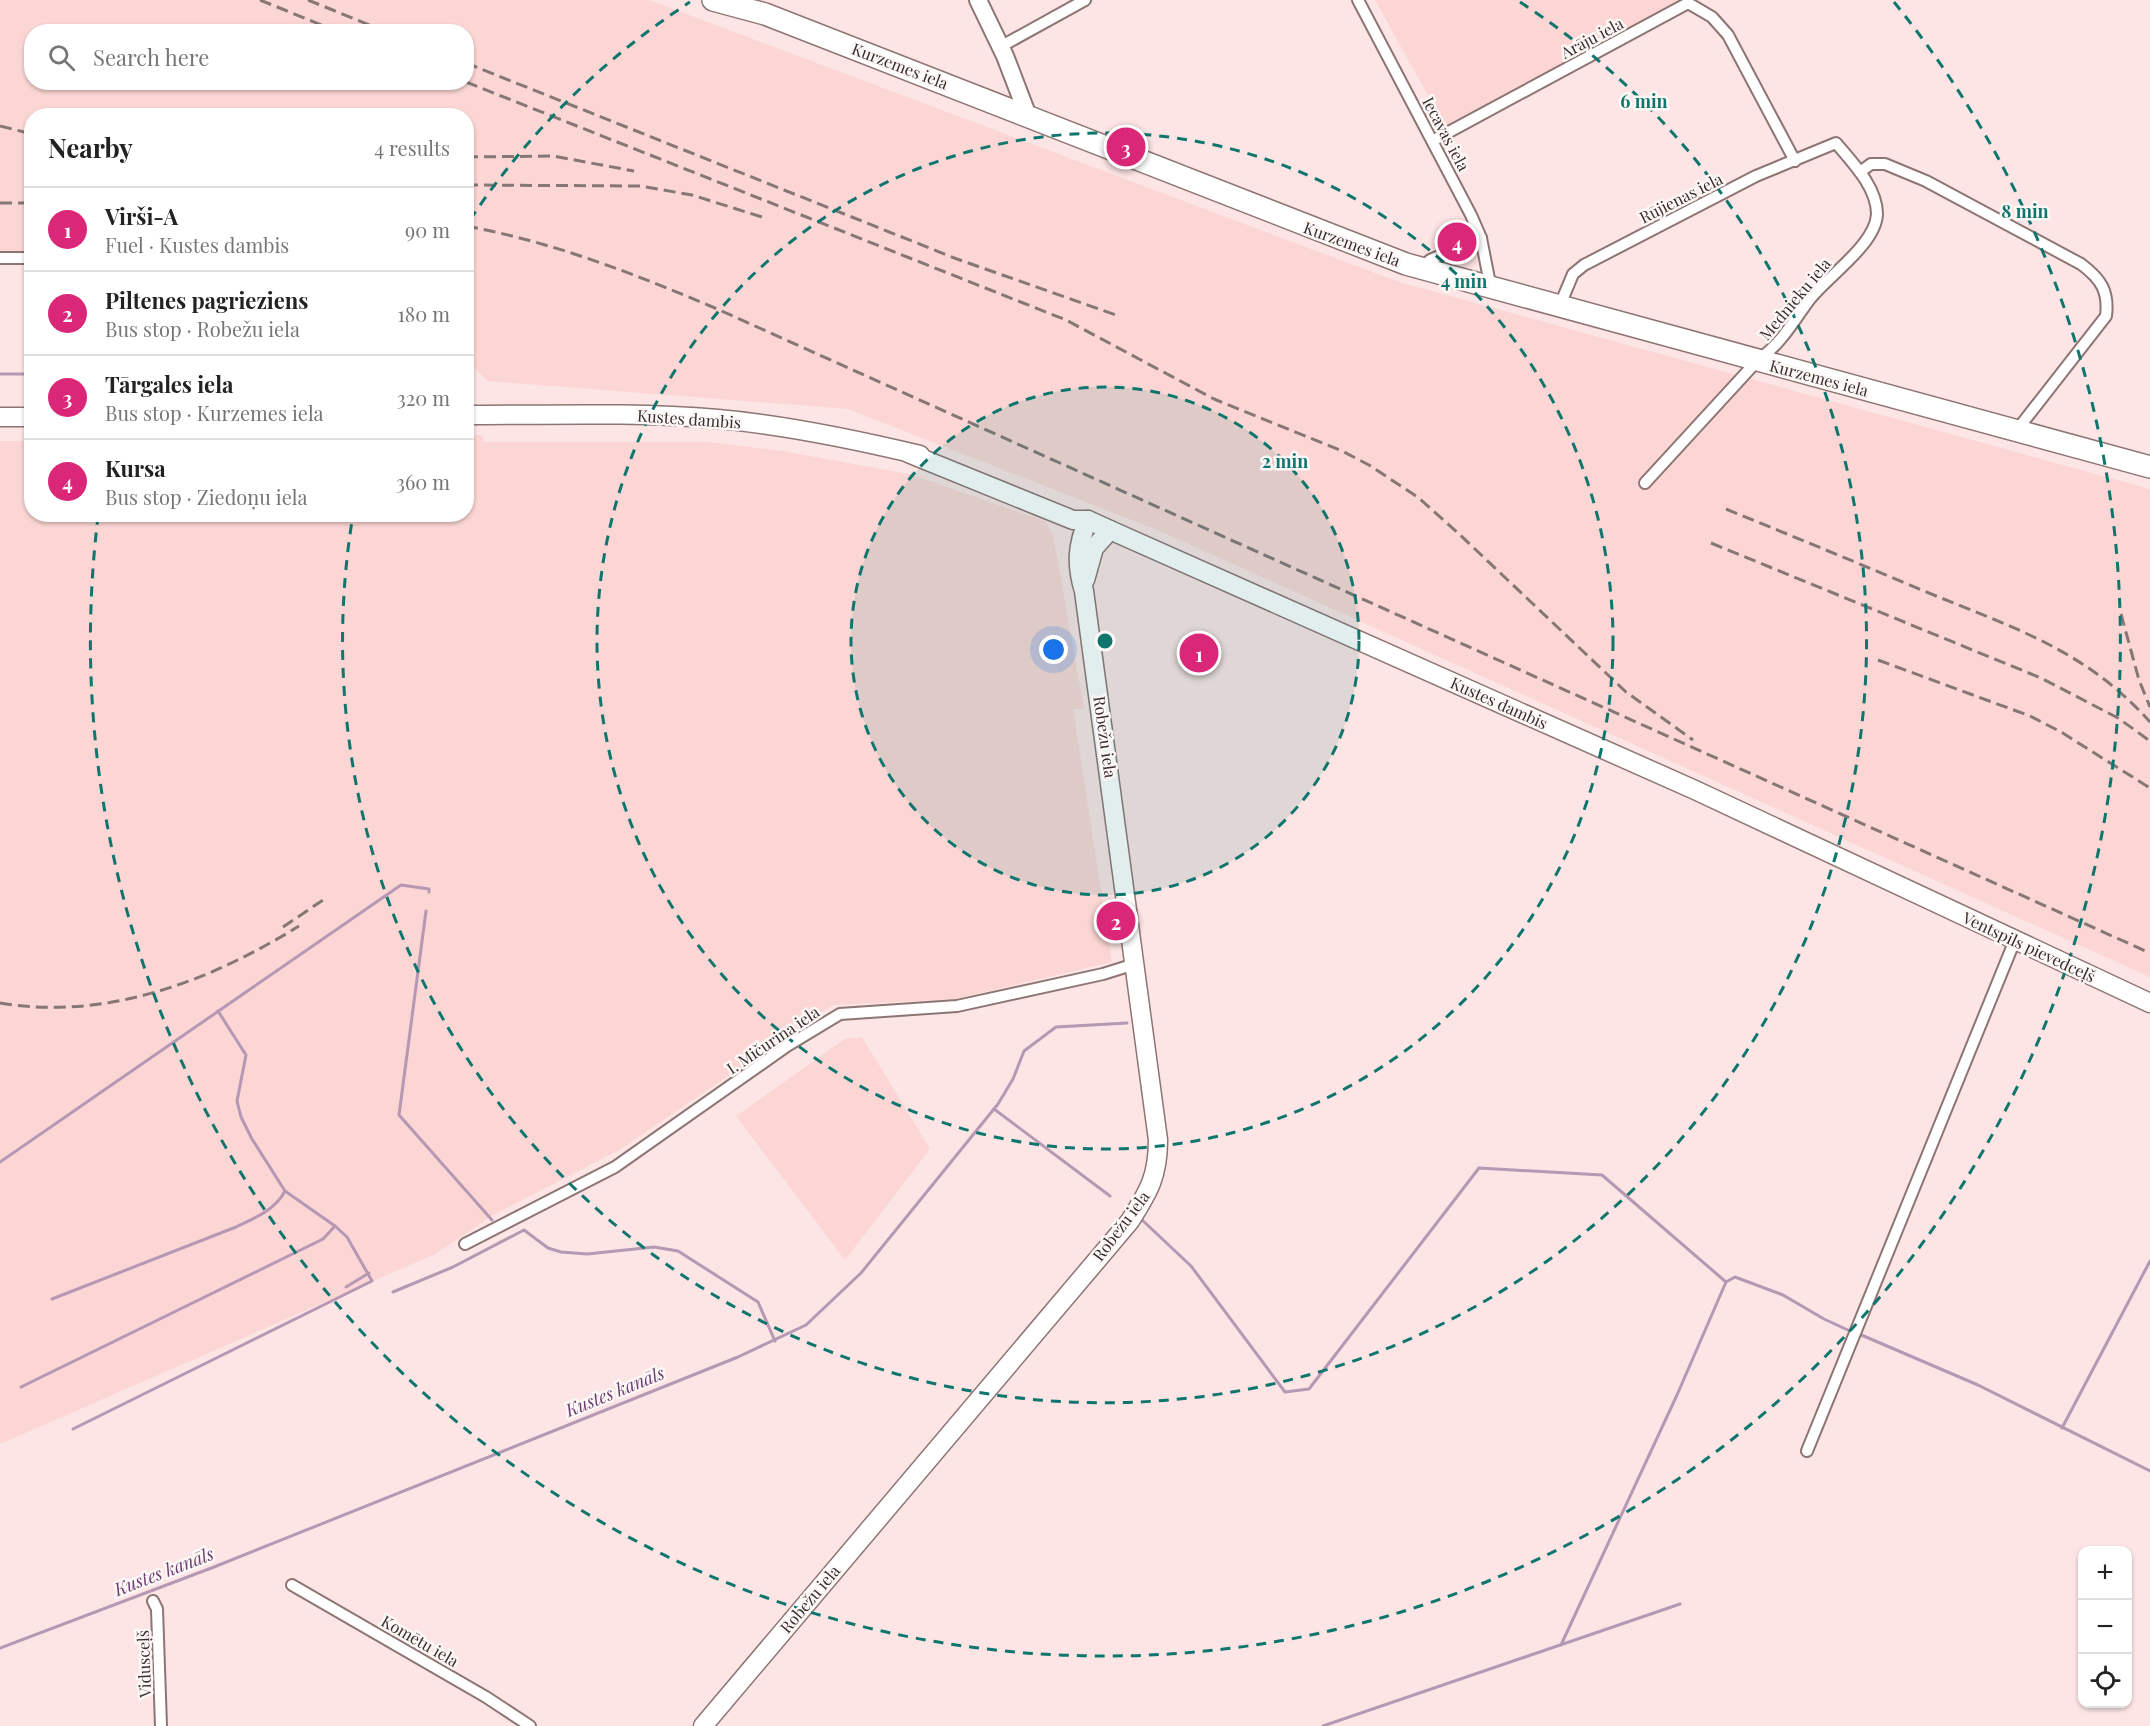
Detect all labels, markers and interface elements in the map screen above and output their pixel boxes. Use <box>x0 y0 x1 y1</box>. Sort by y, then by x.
street label: Arāju iela <box>1556 12 1627 63</box>
search box <box>24 24 474 90</box>
street label: Kurzemes iela <box>849 38 951 94</box>
icon: search <box>45 41 78 74</box>
text: Search here <box>93 42 209 72</box>
text: 6 min <box>1620 89 1668 113</box>
street label: Iecavas iela <box>1418 93 1475 175</box>
pin: 3 <box>1106 124 1146 170</box>
text: Nearby <box>48 130 133 165</box>
text: 4 results <box>374 134 450 161</box>
street label: Rūjienas iela <box>1636 168 1726 228</box>
text: 8 min <box>2001 199 2049 223</box>
text: Virši-A <box>105 201 178 231</box>
text: 1 <box>64 216 71 243</box>
text: 90 m <box>405 216 450 243</box>
street label: Kurzemes iela <box>1301 216 1403 271</box>
pin: 4 <box>1438 220 1476 264</box>
text: Fuel · Kustes dambis <box>105 231 289 258</box>
street label: Mednieku iela <box>1754 253 1835 344</box>
text: 4 min <box>1441 269 1487 293</box>
text: Piltenes pagrieziens <box>105 285 308 315</box>
text: 2 <box>62 300 73 327</box>
text: 180 m <box>397 300 450 327</box>
text: Bus stop · Robežu iela <box>105 315 300 342</box>
street label: Kurzemes iela <box>1767 354 1871 401</box>
text: Tārgales iela <box>105 369 233 399</box>
text: 3 <box>63 384 72 411</box>
text: 320 m <box>397 384 450 411</box>
text: Bus stop · Kurzemes iela <box>105 399 324 426</box>
street label: Kustes dambis <box>636 404 742 433</box>
text: 2 min <box>1262 449 1308 473</box>
text: Kursa <box>105 453 166 483</box>
text: 4 <box>62 468 73 495</box>
text: 360 m <box>396 468 450 495</box>
text: Bus stop · Ziedoņu iela <box>105 483 307 510</box>
pin: 1 <box>1180 630 1218 676</box>
centre of rings <box>1095 631 1115 651</box>
your location <box>1039 635 1068 664</box>
street label: Kustes dambis <box>1447 672 1551 733</box>
street label: Robežu iela <box>1089 695 1122 779</box>
pin: 2 <box>1096 898 1136 944</box>
street label: Ventspils pievedceļš <box>1958 906 2099 987</box>
street label: I. Mičurina iela <box>722 1001 823 1078</box>
street label: Robežu iela <box>1087 1186 1154 1265</box>
water label: Kustes kanāls <box>561 1360 668 1422</box>
water label: Kustes kanāls <box>109 1541 217 1601</box>
map controls <box>2078 1546 2132 1708</box>
button: + <box>2078 1546 2132 1600</box>
street label: Robežu iela <box>775 1560 844 1637</box>
button: − <box>2078 1600 2132 1654</box>
street label: Komētu iela <box>378 1610 463 1671</box>
street label: Vidusceļš <box>132 1630 156 1699</box>
button: locate <box>2078 1654 2132 1708</box>

